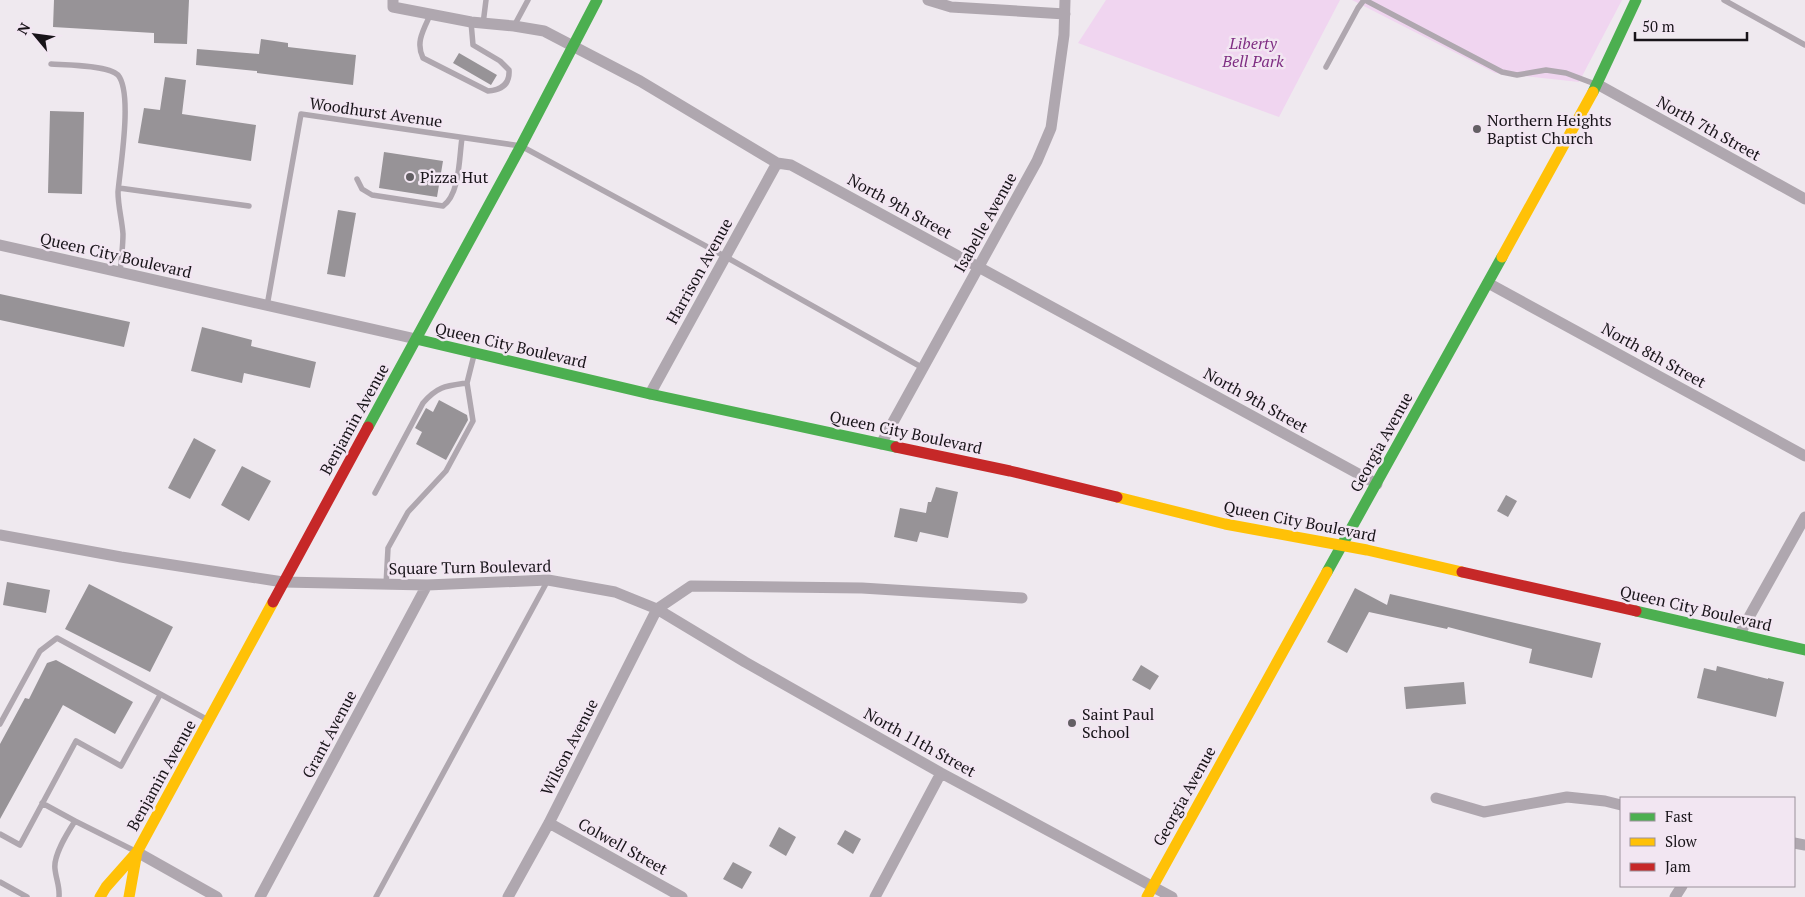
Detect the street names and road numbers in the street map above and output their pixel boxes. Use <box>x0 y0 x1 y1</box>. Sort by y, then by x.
street label: North 7th Street <box>1653 90 1765 166</box>
street label: Woodhurst Avenue <box>308 92 444 132</box>
street label: North 9th Street <box>844 168 956 244</box>
street label: Isabelle Avenue <box>948 168 1022 276</box>
street label: Harrison Avenue <box>661 214 737 328</box>
street label: Queen City Boulevard <box>38 227 194 283</box>
street label: Queen City Boulevard <box>433 317 589 373</box>
street label: North 8th Street <box>1598 317 1710 393</box>
street label: Benjamin Avenue <box>314 359 394 479</box>
street label: North 9th Street <box>1200 362 1312 438</box>
street label: Georgia Avenue <box>1344 388 1418 496</box>
street label: Queen City Boulevard <box>828 405 984 459</box>
street label: Queen City Boulevard <box>1222 495 1378 547</box>
street label: Square Turn Boulevard <box>389 555 552 579</box>
street label: Queen City Boulevard <box>1618 580 1774 636</box>
street label: Grant Avenue <box>297 686 361 782</box>
street label: Wilson Avenue <box>535 695 603 799</box>
street label: North 11th Street <box>860 702 980 782</box>
street label: Benjamin Avenue <box>121 715 201 835</box>
street label: Georgia Avenue <box>1147 742 1221 850</box>
street label: Colwell Street <box>574 812 672 880</box>

